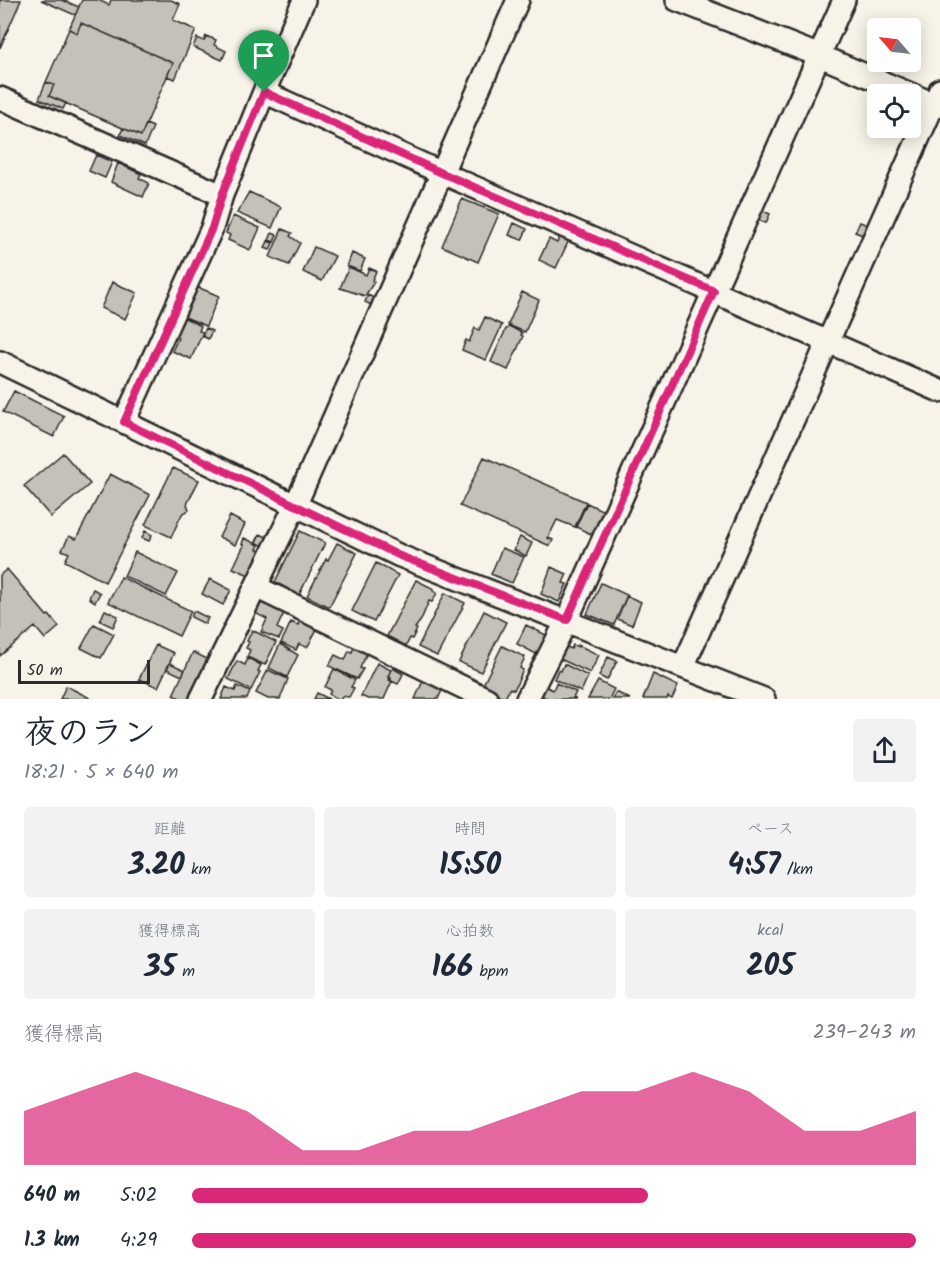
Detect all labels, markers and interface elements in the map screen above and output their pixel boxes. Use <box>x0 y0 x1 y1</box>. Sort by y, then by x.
north arrow <box>867 18 921 72</box>
map controls <box>867 18 921 138</box>
pin <box>238 30 289 92</box>
icon: arrive <box>247 39 280 72</box>
button: locate <box>867 84 921 138</box>
scale bar <box>18 657 150 684</box>
text: 50 m <box>27 658 63 683</box>
text: 夜のラン <box>24 708 156 761</box>
button: share <box>853 719 916 782</box>
text: 18:21 · 5 × 640 m <box>24 757 179 789</box>
text: 距離 <box>154 817 186 842</box>
text: 時間 <box>454 817 486 842</box>
text: ペース <box>747 817 794 842</box>
text: 3.20 <box>128 842 185 890</box>
text: 15:50 <box>439 842 501 890</box>
text: 4:57 <box>728 842 781 890</box>
text: km <box>185 857 211 882</box>
text: /km <box>781 857 813 882</box>
text: kcal <box>757 918 783 943</box>
text: 獲得標高 <box>138 919 202 944</box>
text: 心拍数 <box>446 919 494 944</box>
text: 205 <box>746 943 794 991</box>
text: 35 <box>144 944 176 992</box>
text: 166 <box>432 944 473 992</box>
text: m <box>176 959 195 984</box>
text: bpm <box>473 959 508 984</box>
text: 239–243 m <box>813 1017 916 1049</box>
text: 獲得標高 <box>24 1019 104 1051</box>
text: 640 m <box>24 1180 80 1212</box>
text: 5:02 <box>120 1180 157 1212</box>
text: 1.3 km <box>24 1225 80 1257</box>
text: 4:29 <box>120 1225 157 1257</box>

